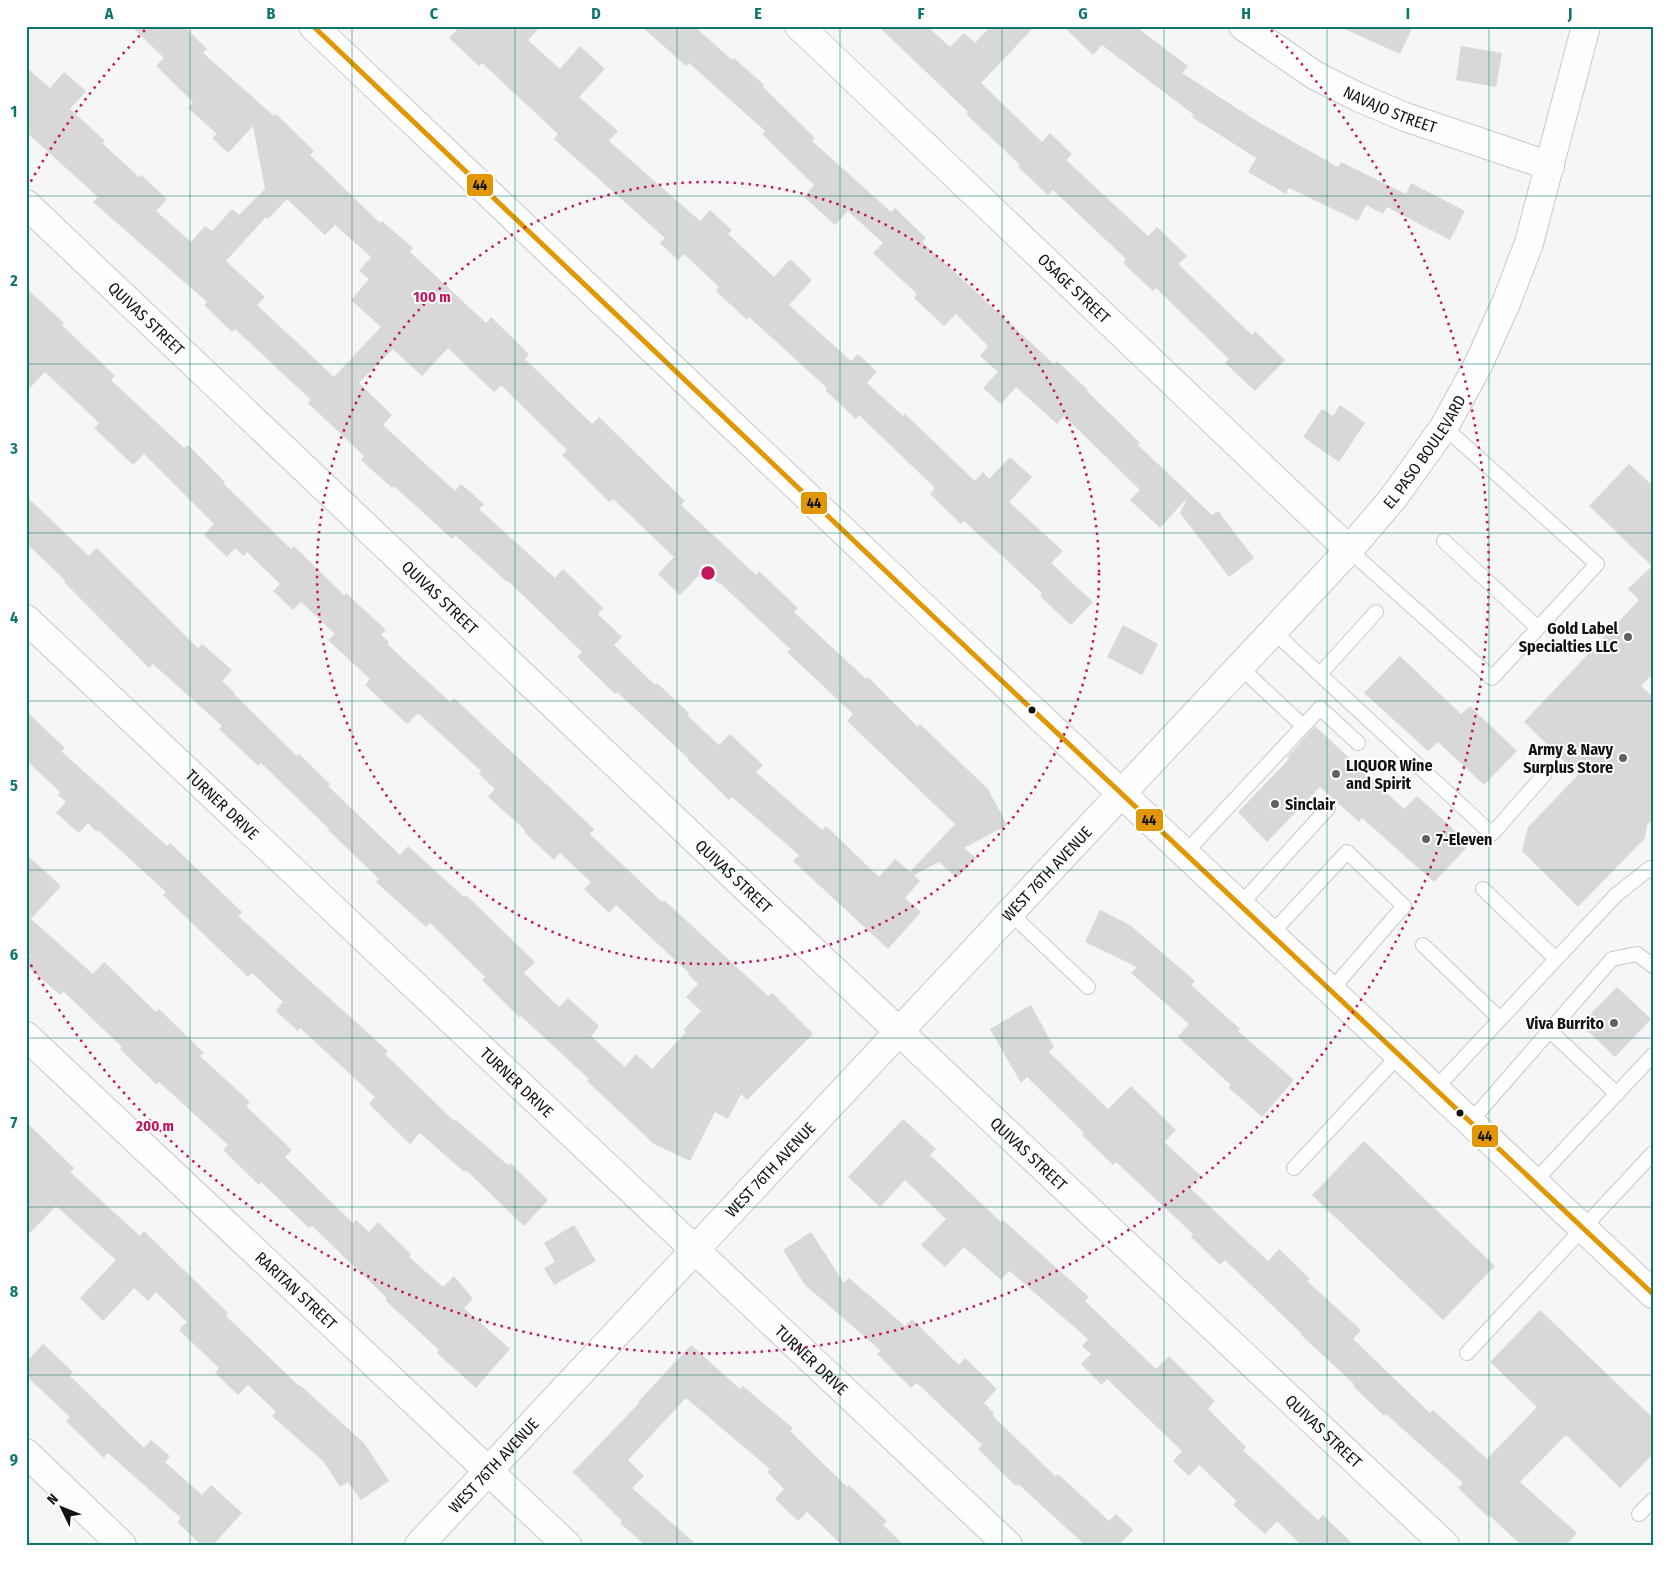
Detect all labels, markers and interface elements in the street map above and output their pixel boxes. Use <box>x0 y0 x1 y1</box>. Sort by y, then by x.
text: A <box>104 4 114 23</box>
text: B <box>267 4 276 23</box>
text: C <box>430 4 439 23</box>
text: D <box>591 4 601 23</box>
text: E <box>754 4 762 23</box>
text: F <box>917 4 925 23</box>
text: G <box>1078 4 1088 23</box>
text: H <box>1241 4 1251 23</box>
text: I <box>1406 4 1410 23</box>
text: J <box>1567 4 1572 23</box>
street label: NAVAJO STREET <box>1341 82 1440 137</box>
text: 1 <box>11 102 17 121</box>
line badge: 44 <box>466 173 494 197</box>
text: 44 <box>473 177 487 194</box>
street label: OSAGE STREET <box>1034 249 1115 327</box>
text: 2 <box>9 271 18 290</box>
street label: QUIVAS STREET <box>104 278 189 359</box>
text: 100 m <box>413 288 451 306</box>
street label: EL PASO BOULEVARD <box>1379 392 1469 512</box>
text: 3 <box>9 439 18 458</box>
line badge: 44 <box>800 491 828 515</box>
text: 44 <box>807 495 821 512</box>
street label: QUIVAS STREET <box>398 557 483 638</box>
centre of rings <box>699 564 717 582</box>
text: 4 <box>10 608 18 627</box>
place label: Gold Label Specialties LLC <box>1519 619 1619 656</box>
marker: Gold Label Specialties LLC <box>1622 631 1634 643</box>
unlabelled marker <box>1027 705 1037 715</box>
place label: Army & Navy Surplus Store <box>1523 740 1613 777</box>
marker: Army & Navy Surplus Store <box>1617 752 1629 764</box>
place label: LIQUOR Wine and Spirit <box>1346 756 1433 793</box>
street label: TURNER DRIVE <box>182 765 263 843</box>
marker: LIQUOR Wine and Spirit <box>1330 768 1342 780</box>
text: 5 <box>10 776 18 795</box>
place label: Sinclair <box>1285 795 1335 814</box>
marker: Sinclair <box>1269 798 1281 810</box>
line badge: 44 <box>1135 808 1164 832</box>
text: 44 <box>1142 812 1156 829</box>
street label: WEST 76TH AVENUE <box>998 822 1095 925</box>
place label: 7-Eleven <box>1436 830 1492 849</box>
marker: 7-Eleven <box>1420 833 1432 845</box>
street label: QUIVAS STREET <box>692 835 776 917</box>
text: 6 <box>10 945 18 964</box>
place label: Viva Burrito <box>1525 1014 1604 1033</box>
marker: Viva Burrito <box>1608 1017 1620 1029</box>
street label: TURNER DRIVE <box>477 1043 558 1121</box>
unlabelled marker <box>1455 1108 1465 1118</box>
text: 7 <box>11 1113 18 1132</box>
street label: QUIVAS STREET <box>987 1113 1071 1194</box>
text: 200 m <box>135 1117 174 1135</box>
street label: WEST 76TH AVENUE <box>721 1118 819 1221</box>
line badge: 44 <box>1471 1124 1499 1148</box>
text: 44 <box>1478 1128 1492 1145</box>
street label: RARITAN STREET <box>252 1247 341 1333</box>
text: 8 <box>10 1282 19 1301</box>
street label: TURNER DRIVE <box>771 1321 852 1399</box>
street label: QUIVAS STREET <box>1282 1391 1366 1472</box>
street label: WEST 76TH AVENUE <box>445 1414 542 1517</box>
text: 9 <box>10 1450 18 1469</box>
north arrow <box>38 1484 88 1534</box>
text: N <box>44 1491 62 1508</box>

